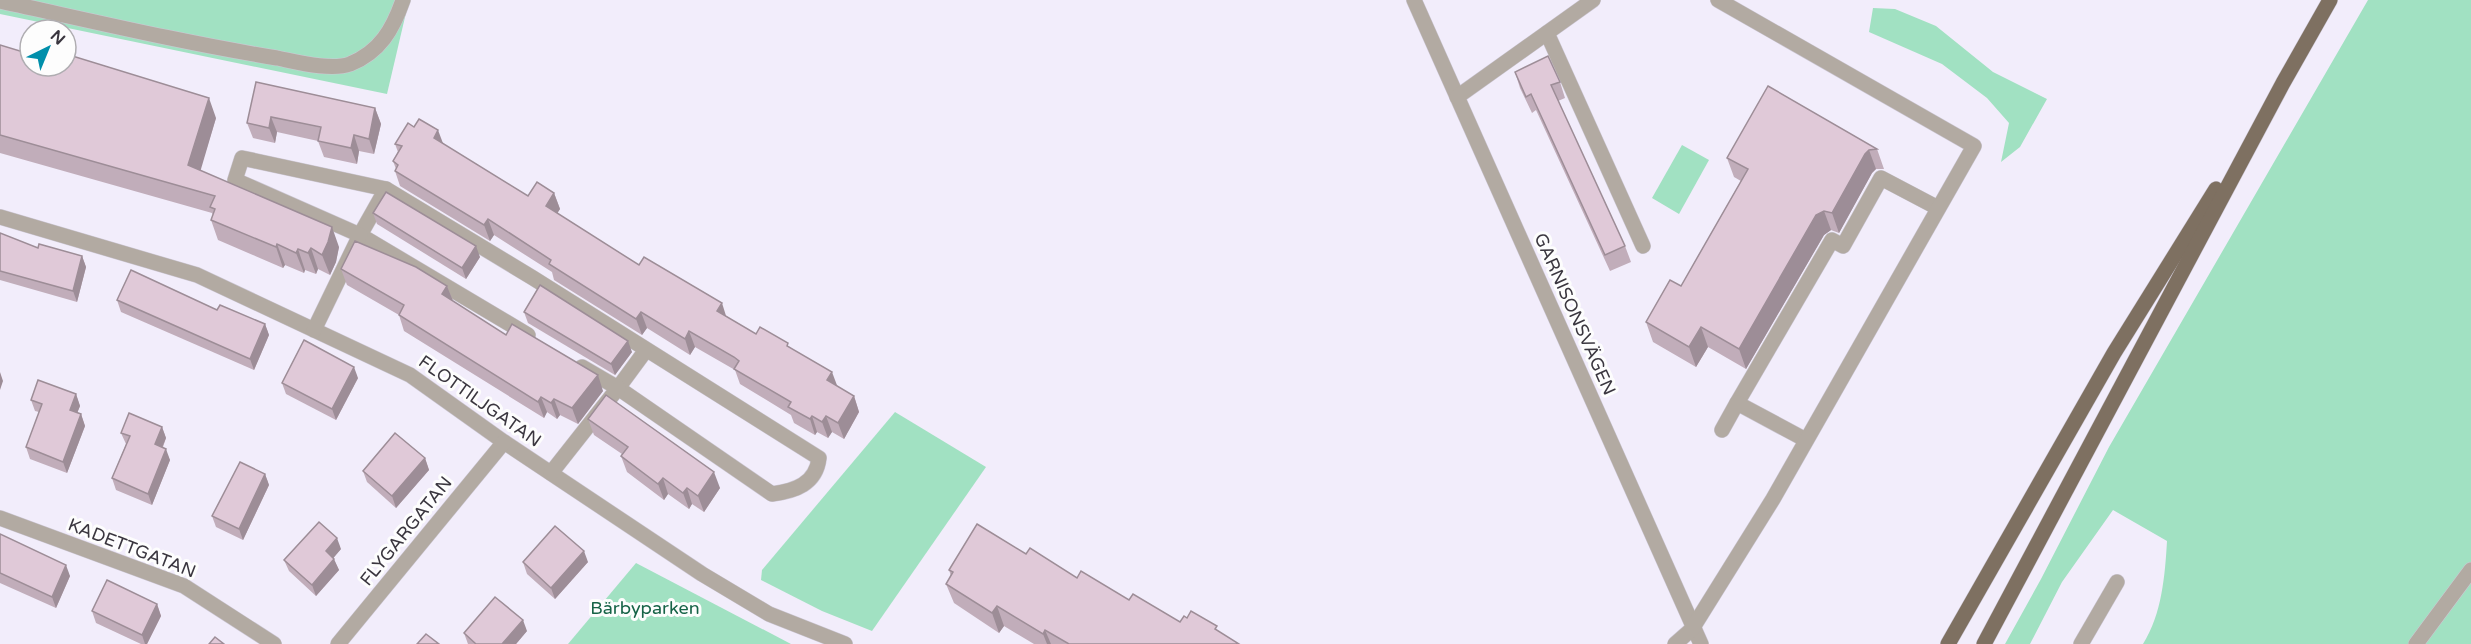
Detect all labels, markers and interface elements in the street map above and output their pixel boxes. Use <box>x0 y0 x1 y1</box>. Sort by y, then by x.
north arrow <box>18 18 78 78</box>
text: N <box>46 26 69 49</box>
street label: GARNISONSVÄGEN <box>1529 230 1621 398</box>
street label: FLOTTILJGATAN <box>414 350 546 452</box>
street label: FLYGARGATAN <box>355 472 457 590</box>
street label: KADETTGATAN <box>65 513 199 583</box>
park label: Bärbyparken <box>590 597 700 619</box>

